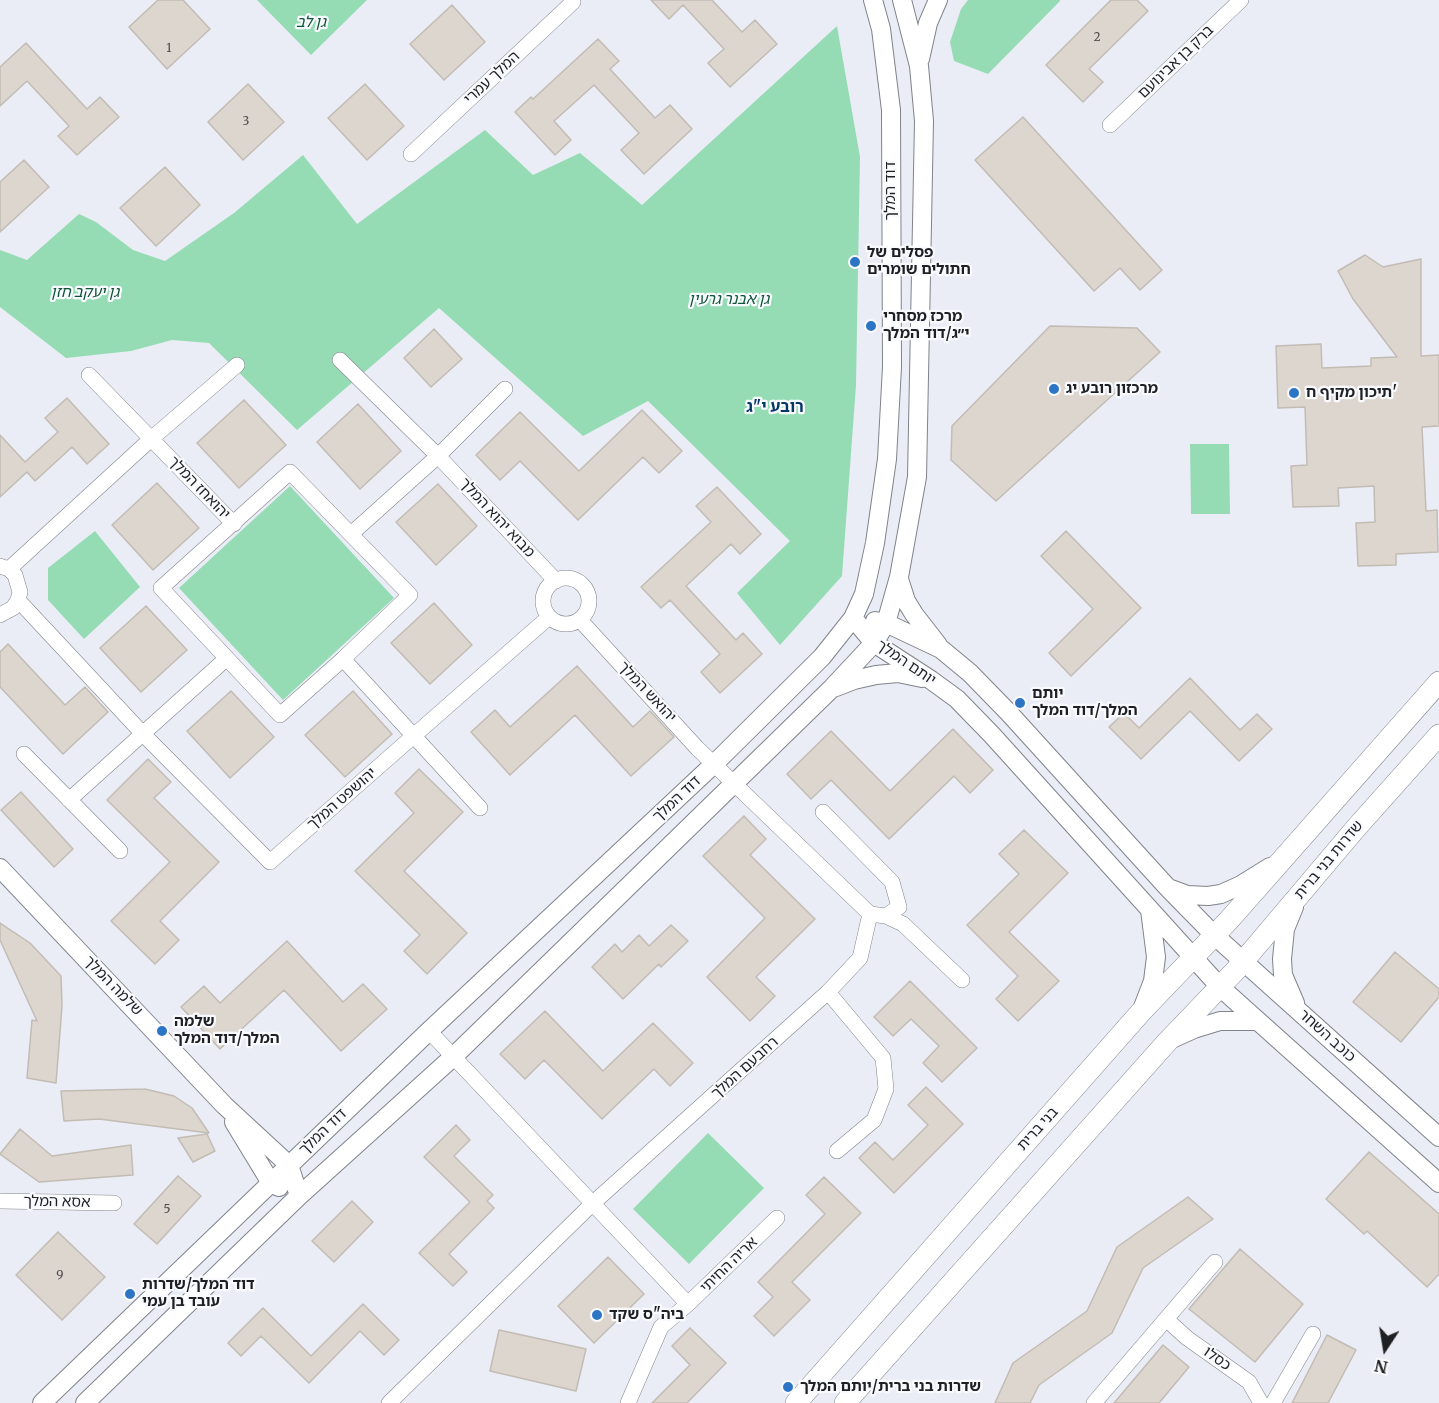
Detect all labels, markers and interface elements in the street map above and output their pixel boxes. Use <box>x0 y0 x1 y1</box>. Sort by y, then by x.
park label: גן לב <box>296 14 326 32</box>
street label: ברק בן אבינועם <box>1135 22 1217 102</box>
house number: 2 <box>1093 31 1101 45</box>
house number: 1 <box>166 42 172 56</box>
street label: המלך עמרי <box>460 48 524 108</box>
house number: 3 <box>243 115 249 129</box>
street label: דוד המלך <box>882 161 900 221</box>
place label: פסלים של חתולים שומרים <box>867 244 971 279</box>
marker: פסלים של חתולים שומרים <box>848 255 862 269</box>
park label: גן יעקב חזן <box>51 284 119 302</box>
park label: גן אבנר גרעין <box>689 291 769 309</box>
place label: מרכז מסחרי י״ג/דוד המלך <box>883 308 970 343</box>
marker: מרכז מסחרי י״ג/דוד המלך <box>864 319 878 333</box>
place label: מרכזון רובע יג <box>1066 380 1158 398</box>
marker: מרכזון רובע יג <box>1047 382 1061 396</box>
place label: תיכון מקיף ח' <box>1306 384 1397 402</box>
marker: תיכון מקיף ח' <box>1287 386 1301 400</box>
district label: רובע י"ג <box>746 397 804 417</box>
street label: יהואחז המלך <box>164 453 234 523</box>
street label: מבוא יהוא המלך <box>456 475 538 561</box>
street label: יותם המלך <box>873 637 939 689</box>
street label: יהואש המלך <box>614 658 680 726</box>
place label: יותם המלך/דוד המלך <box>1032 685 1138 720</box>
marker: יותם המלך/דוד המלך <box>1013 696 1027 710</box>
street label: יהושפט המלך <box>304 764 380 834</box>
street label: דוד המלך <box>649 772 705 826</box>
street label: שדרות בני ברית <box>1291 817 1367 903</box>
street label: שלמה המלך <box>80 952 146 1020</box>
street label: כוכב השחר <box>1295 1006 1359 1066</box>
place label: שלמה המלך/דוד המלך <box>174 1013 280 1048</box>
marker: שלמה המלך/דוד המלך <box>155 1024 169 1038</box>
street label: רחבעם המלך <box>708 1033 782 1103</box>
street label: בני ברית <box>1014 1103 1062 1155</box>
street label: דוד המלך <box>295 1105 351 1159</box>
street label: אסא המלך <box>23 1192 91 1212</box>
house number: 5 <box>163 1203 171 1217</box>
street label: אריה החיתי <box>697 1233 761 1297</box>
house number: 9 <box>56 1269 64 1283</box>
place label: דוד המלך/שדרות עובד בן עמי <box>142 1276 255 1311</box>
marker: דוד המלך/שדרות עובד בן עמי <box>123 1287 137 1301</box>
place label: ביה"ס שקד <box>609 1306 684 1324</box>
marker: ביה"ס שקד <box>590 1308 604 1322</box>
north arrow <box>1355 1319 1415 1379</box>
street label: כסלו <box>1200 1343 1234 1375</box>
text: N <box>1373 1356 1390 1378</box>
place label: שדרות בני ברית/יותם המלך <box>800 1378 981 1396</box>
marker: שדרות בני ברית/יותם המלך <box>781 1380 795 1394</box>

